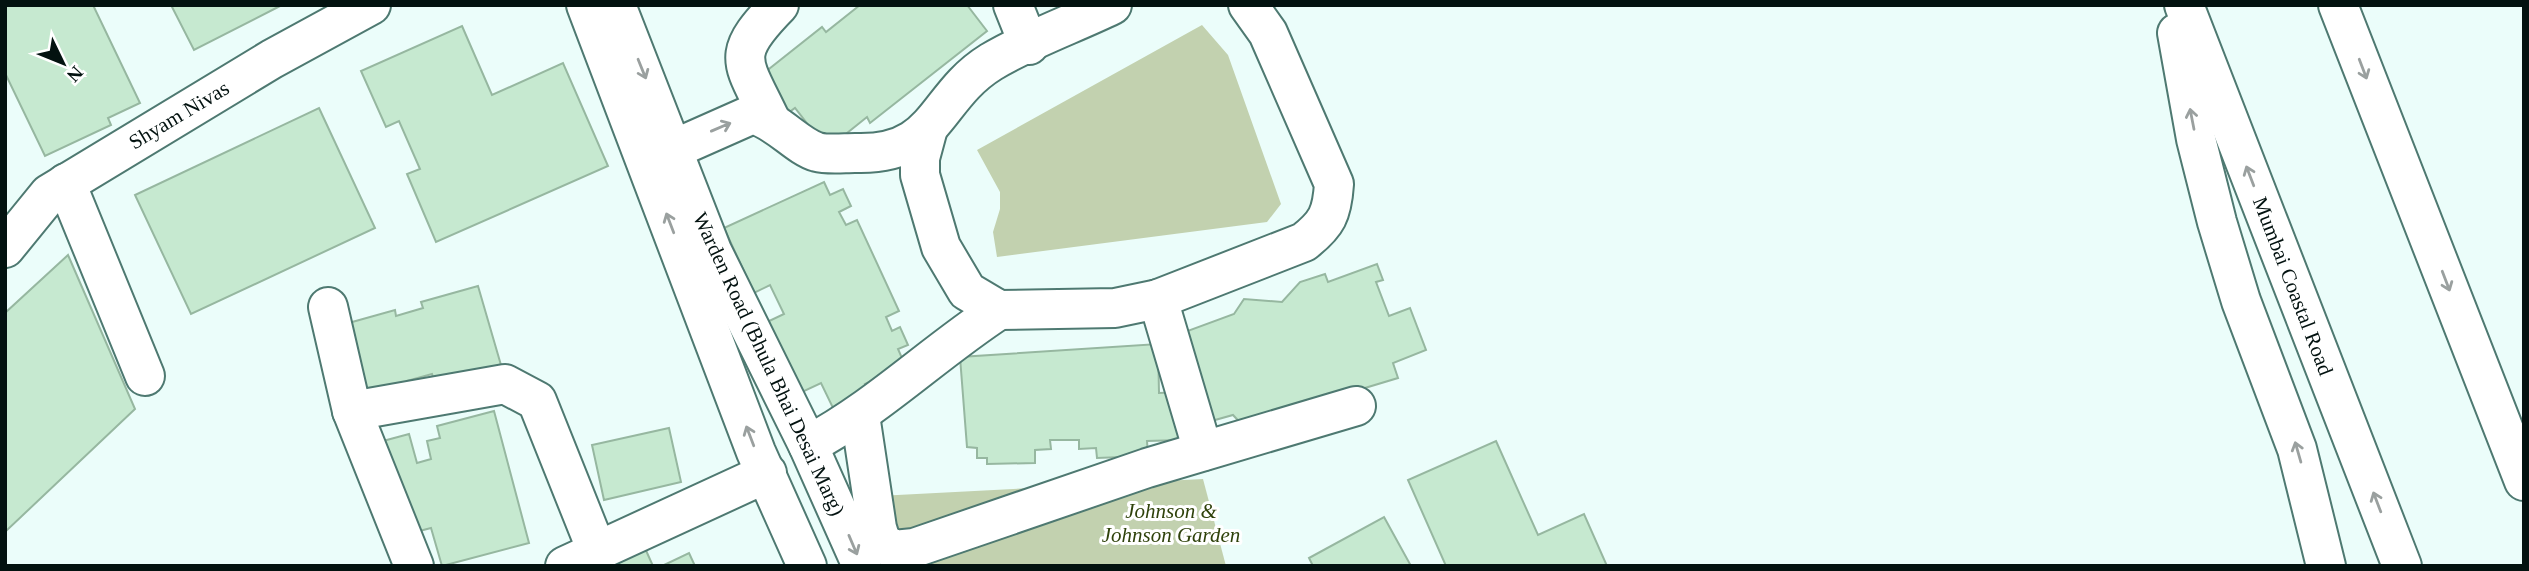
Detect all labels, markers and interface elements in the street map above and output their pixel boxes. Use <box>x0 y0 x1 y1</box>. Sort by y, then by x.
north arrow <box>28 28 98 98</box>
one-way arrow <box>636 57 649 79</box>
one-way arrow <box>2358 57 2371 79</box>
text: N <box>63 62 87 87</box>
street label: Shyam Nivas <box>125 76 233 154</box>
one-way arrow <box>2185 108 2199 131</box>
one-way arrow <box>710 120 731 133</box>
one-way arrow <box>2243 165 2256 187</box>
street label: Mumbai Coastal Road <box>2248 193 2338 379</box>
street label: Warden Road (Bhula Bhai Desai Marg) <box>688 208 850 520</box>
one-way arrow <box>662 213 675 235</box>
one-way arrow <box>2440 269 2453 291</box>
one-way arrow <box>743 426 755 447</box>
one-way arrow <box>2290 441 2303 463</box>
one-way arrow <box>2370 492 2382 514</box>
park label: Johnson & Johnson Garden <box>1102 499 1240 547</box>
one-way arrow <box>848 533 861 555</box>

